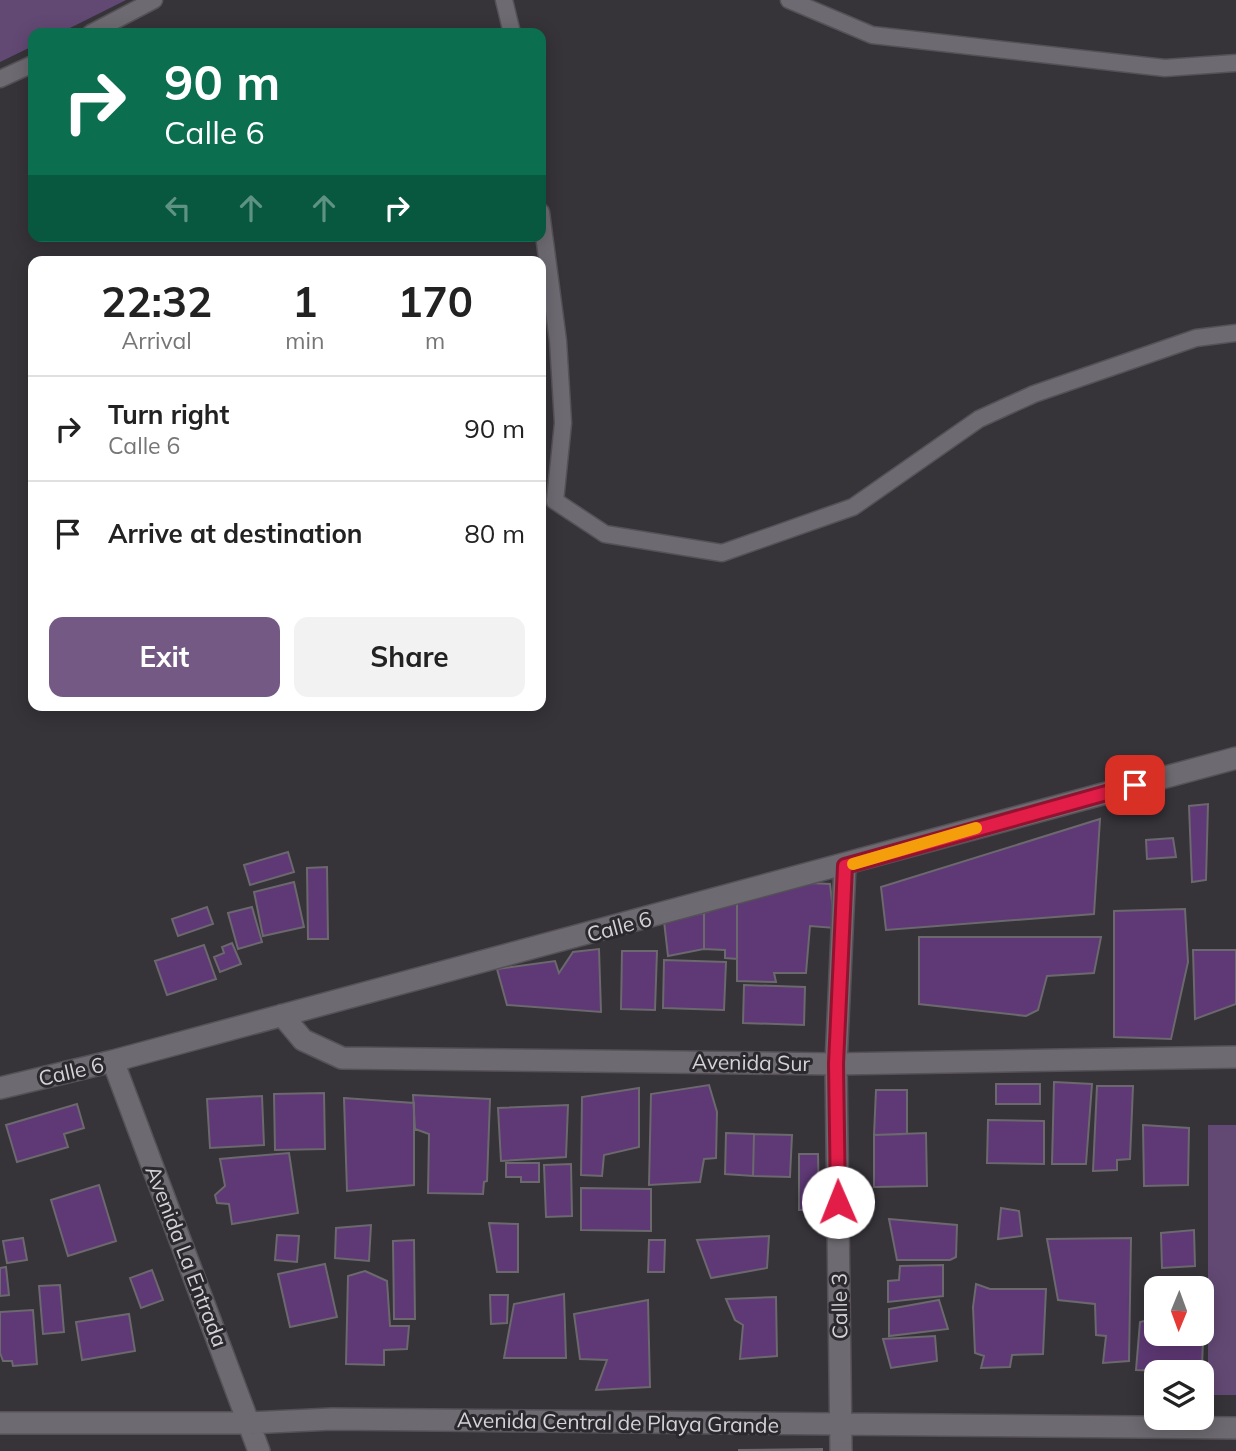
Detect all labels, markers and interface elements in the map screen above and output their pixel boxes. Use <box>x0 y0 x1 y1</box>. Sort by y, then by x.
text: 90 m <box>164 51 280 112</box>
icon: right <box>49 56 140 147</box>
text: Calle 6 <box>164 112 265 152</box>
icon: left <box>159 189 197 227</box>
icon: ahead <box>232 189 270 227</box>
icon: ahead <box>305 189 343 227</box>
icon: right <box>378 189 416 227</box>
text: 22:32 <box>101 275 212 328</box>
text: 1 <box>292 275 317 328</box>
text: 170 <box>397 275 473 328</box>
text: Arrival <box>121 326 192 355</box>
text: min <box>285 326 324 355</box>
text: m <box>425 326 445 355</box>
text: Turn right <box>108 398 229 431</box>
icon: right <box>49 410 87 448</box>
text: 90 m <box>464 412 525 445</box>
text: Calle 6 <box>108 431 180 460</box>
icon: arrive <box>49 515 87 553</box>
text: Arrive at destination <box>108 517 363 550</box>
text: 80 m <box>464 517 525 550</box>
button: Exit <box>49 617 280 697</box>
button: Share <box>294 617 525 697</box>
pin <box>1105 755 1165 815</box>
icon: arrive <box>1116 766 1154 804</box>
street label: Calle 6 <box>584 905 654 947</box>
street label: Avenida Sur <box>692 1048 811 1076</box>
street label: Calle 6 <box>36 1051 106 1091</box>
street label: Avenida La Entrada <box>140 1162 234 1350</box>
position arrow <box>801 1165 875 1239</box>
street label: Calle 3 <box>825 1273 853 1339</box>
north arrow <box>1144 1276 1214 1346</box>
map controls <box>1144 1276 1214 1430</box>
button: layers <box>1144 1360 1214 1430</box>
street label: Avenida Central de Playa Grande <box>457 1406 779 1438</box>

